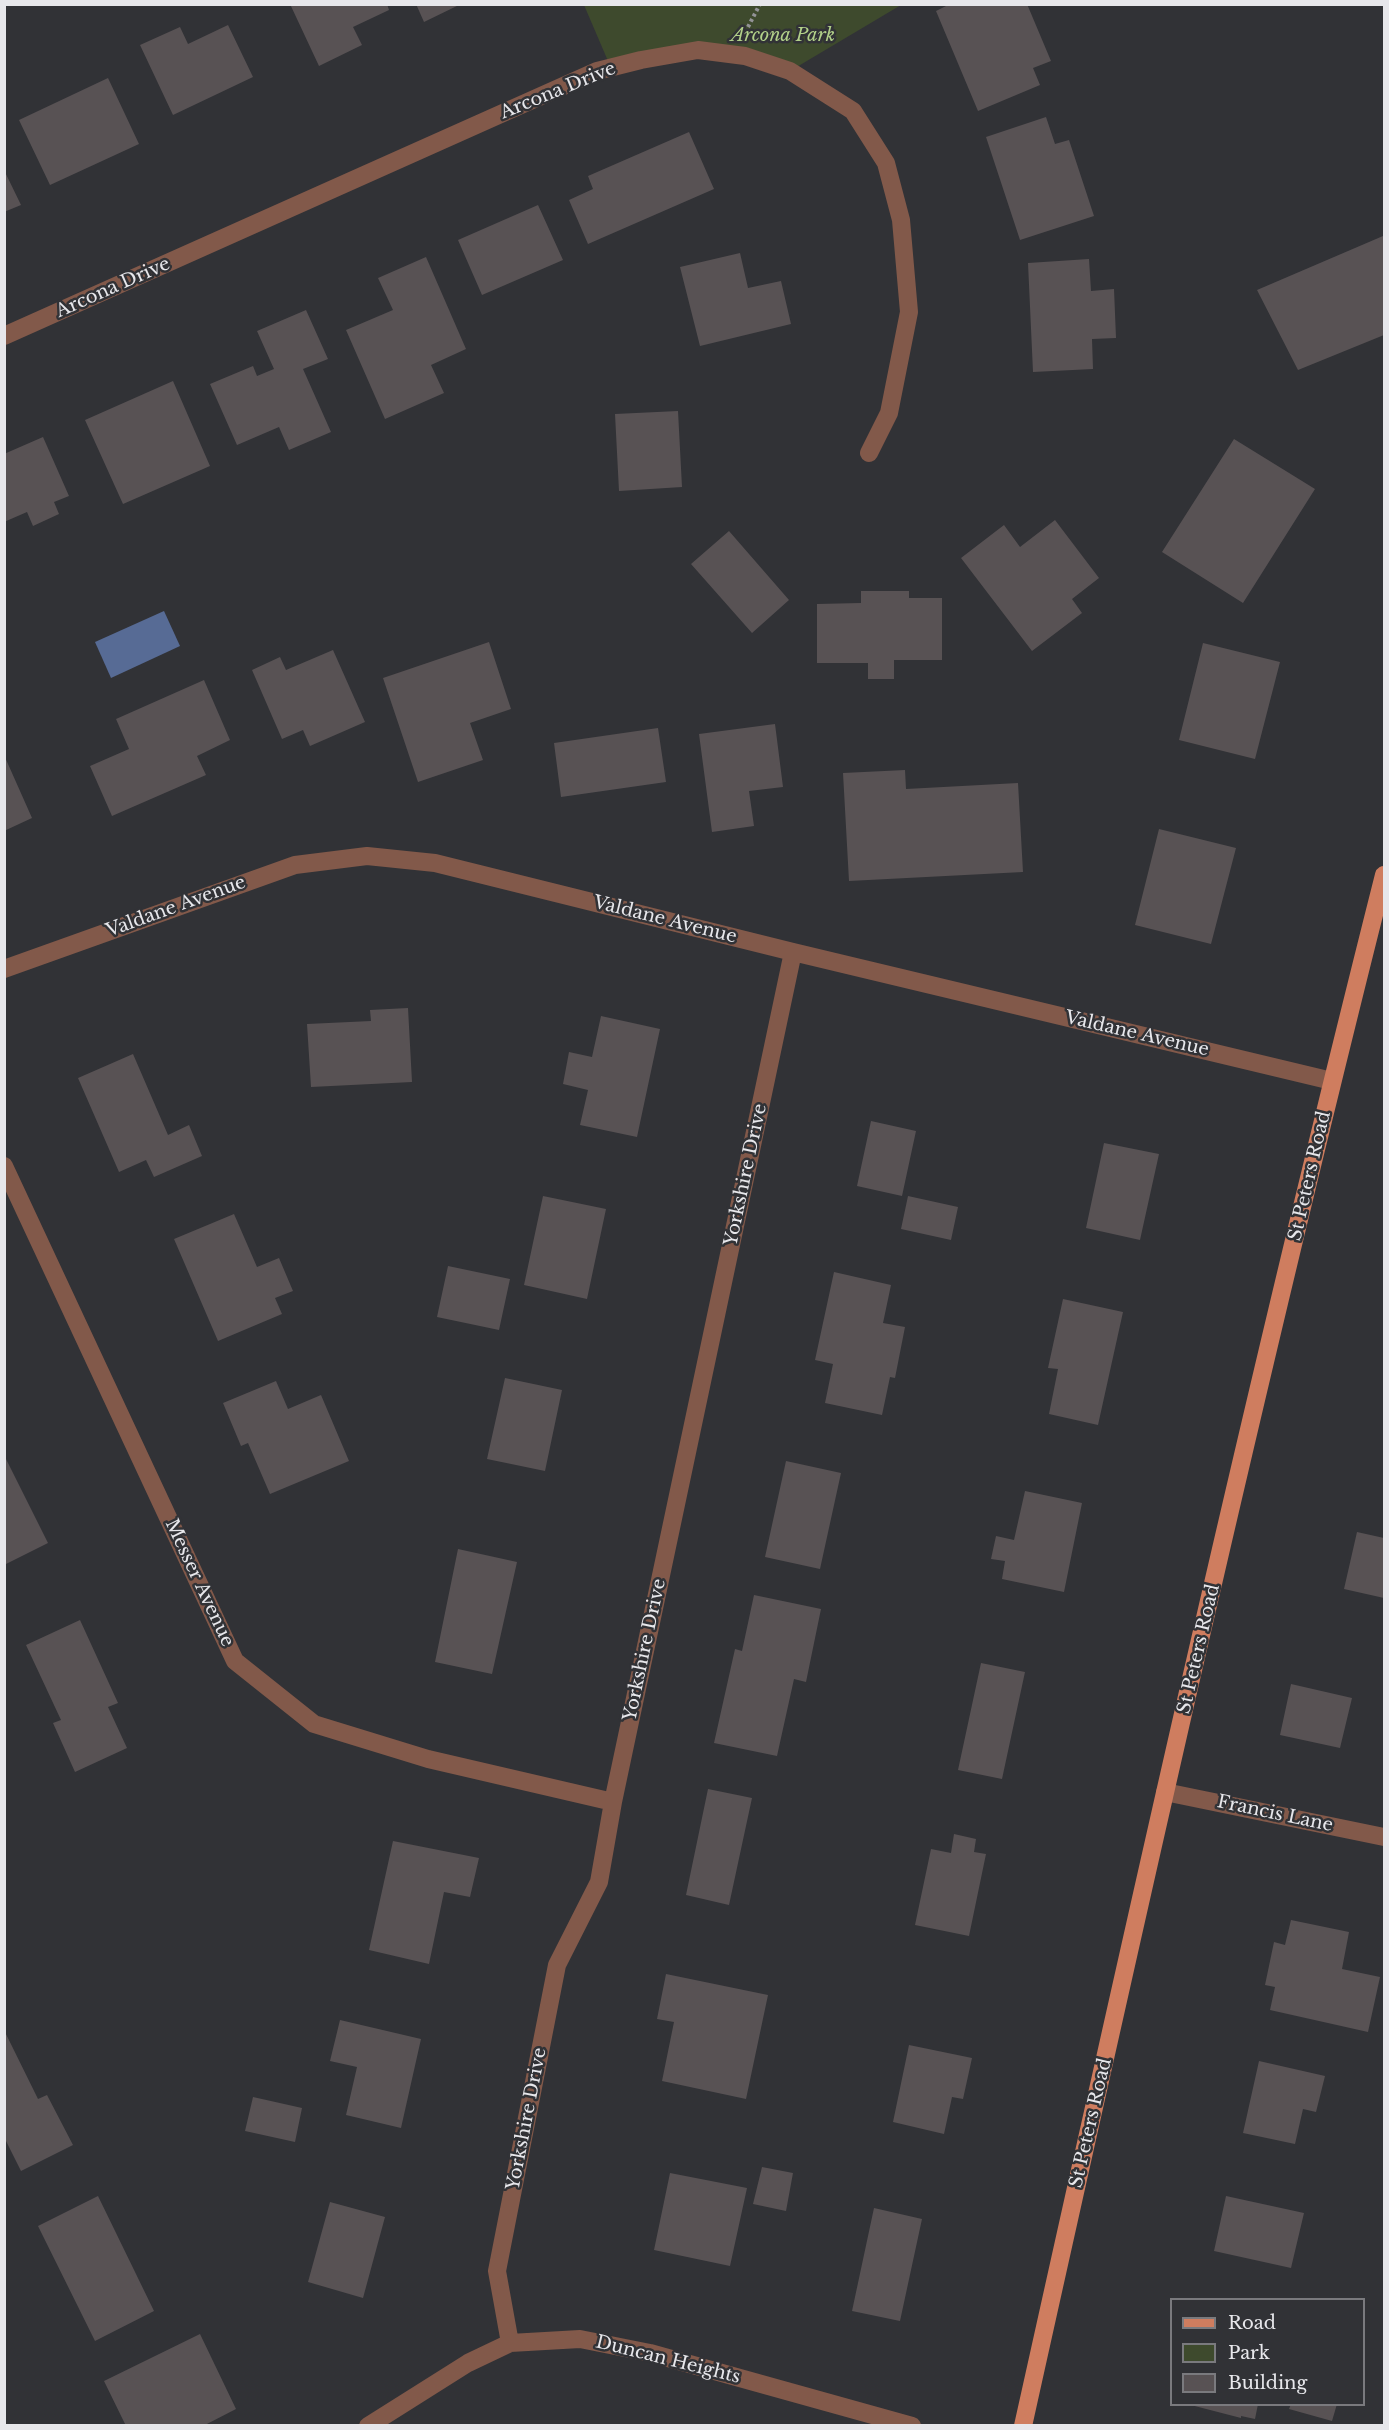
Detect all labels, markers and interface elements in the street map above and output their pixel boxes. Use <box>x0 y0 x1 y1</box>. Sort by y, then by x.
park label: Arcona Park <box>731 25 835 47</box>
street label: Arcona Drive <box>497 58 619 124</box>
street label: Arcona Drive <box>53 253 173 323</box>
street label: Valdane Avenue <box>103 872 249 942</box>
street label: Valdane Avenue <box>591 892 739 948</box>
street label: Valdane Avenue <box>1063 1007 1211 1061</box>
street label: Yorkshire Drive <box>720 1102 772 1248</box>
street label: St Peters Road <box>1285 1109 1335 1243</box>
street label: Messer Avenue <box>160 1516 238 1650</box>
street label: Yorkshire Drive <box>619 1577 671 1723</box>
street label: St Peters Road <box>1174 1582 1224 1716</box>
street label: Francis Lane <box>1215 1791 1335 1837</box>
street label: Yorkshire Drive <box>503 2046 551 2192</box>
street label: St Peters Road <box>1066 2056 1116 2190</box>
legend <box>1170 2298 1365 2406</box>
text: Road <box>1228 2312 1276 2334</box>
street label: Duncan Heights <box>593 2332 743 2388</box>
text: Park <box>1228 2342 1270 2364</box>
text: Building <box>1228 2372 1307 2394</box>

